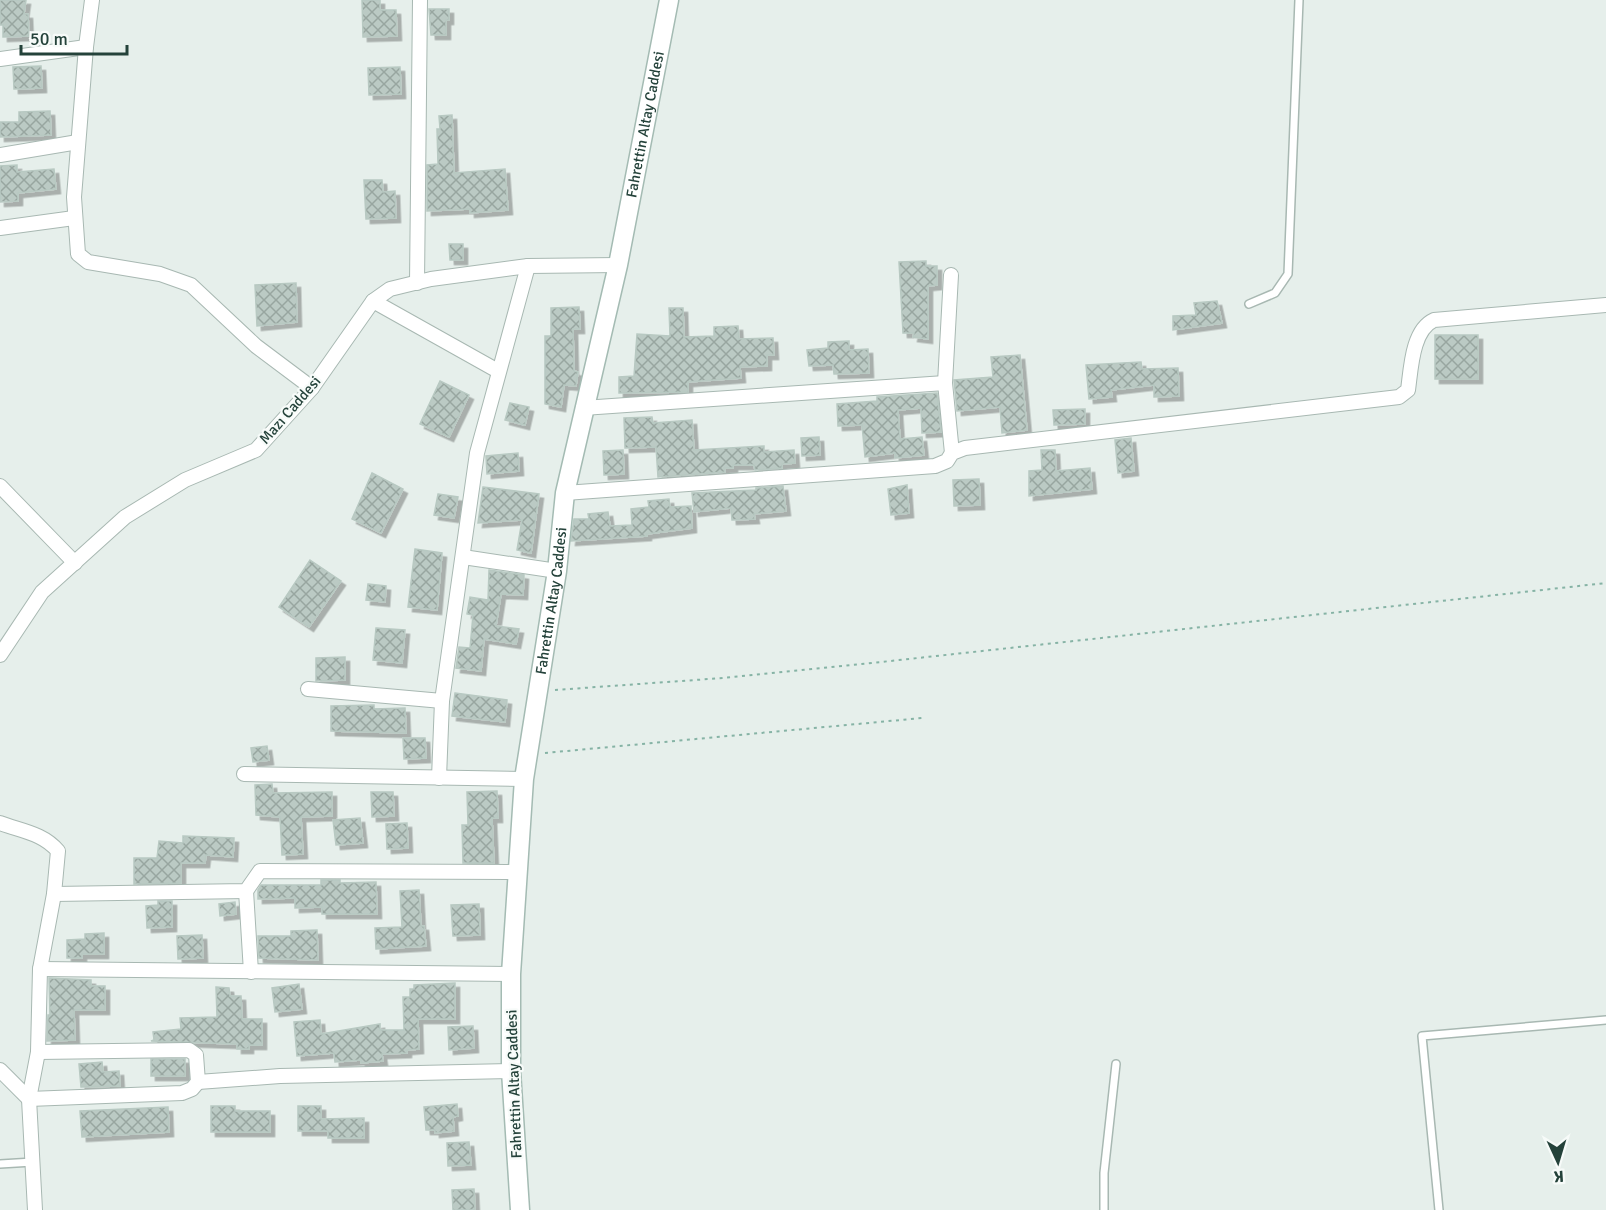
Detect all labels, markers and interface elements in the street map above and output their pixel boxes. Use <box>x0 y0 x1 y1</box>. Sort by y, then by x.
scale bar <box>21 18 128 56</box>
text: 50 m <box>30 28 68 50</box>
street label: Fahrettin Altay Caddesi <box>622 50 668 199</box>
street label: Mazı Caddesi <box>256 372 324 448</box>
street label: Fahrettin Altay Caddesi <box>532 526 570 676</box>
street label: Fahrettin Altay Caddesi <box>502 1009 526 1159</box>
north arrow <box>1528 1132 1588 1192</box>
text: K <box>1553 1166 1565 1186</box>

